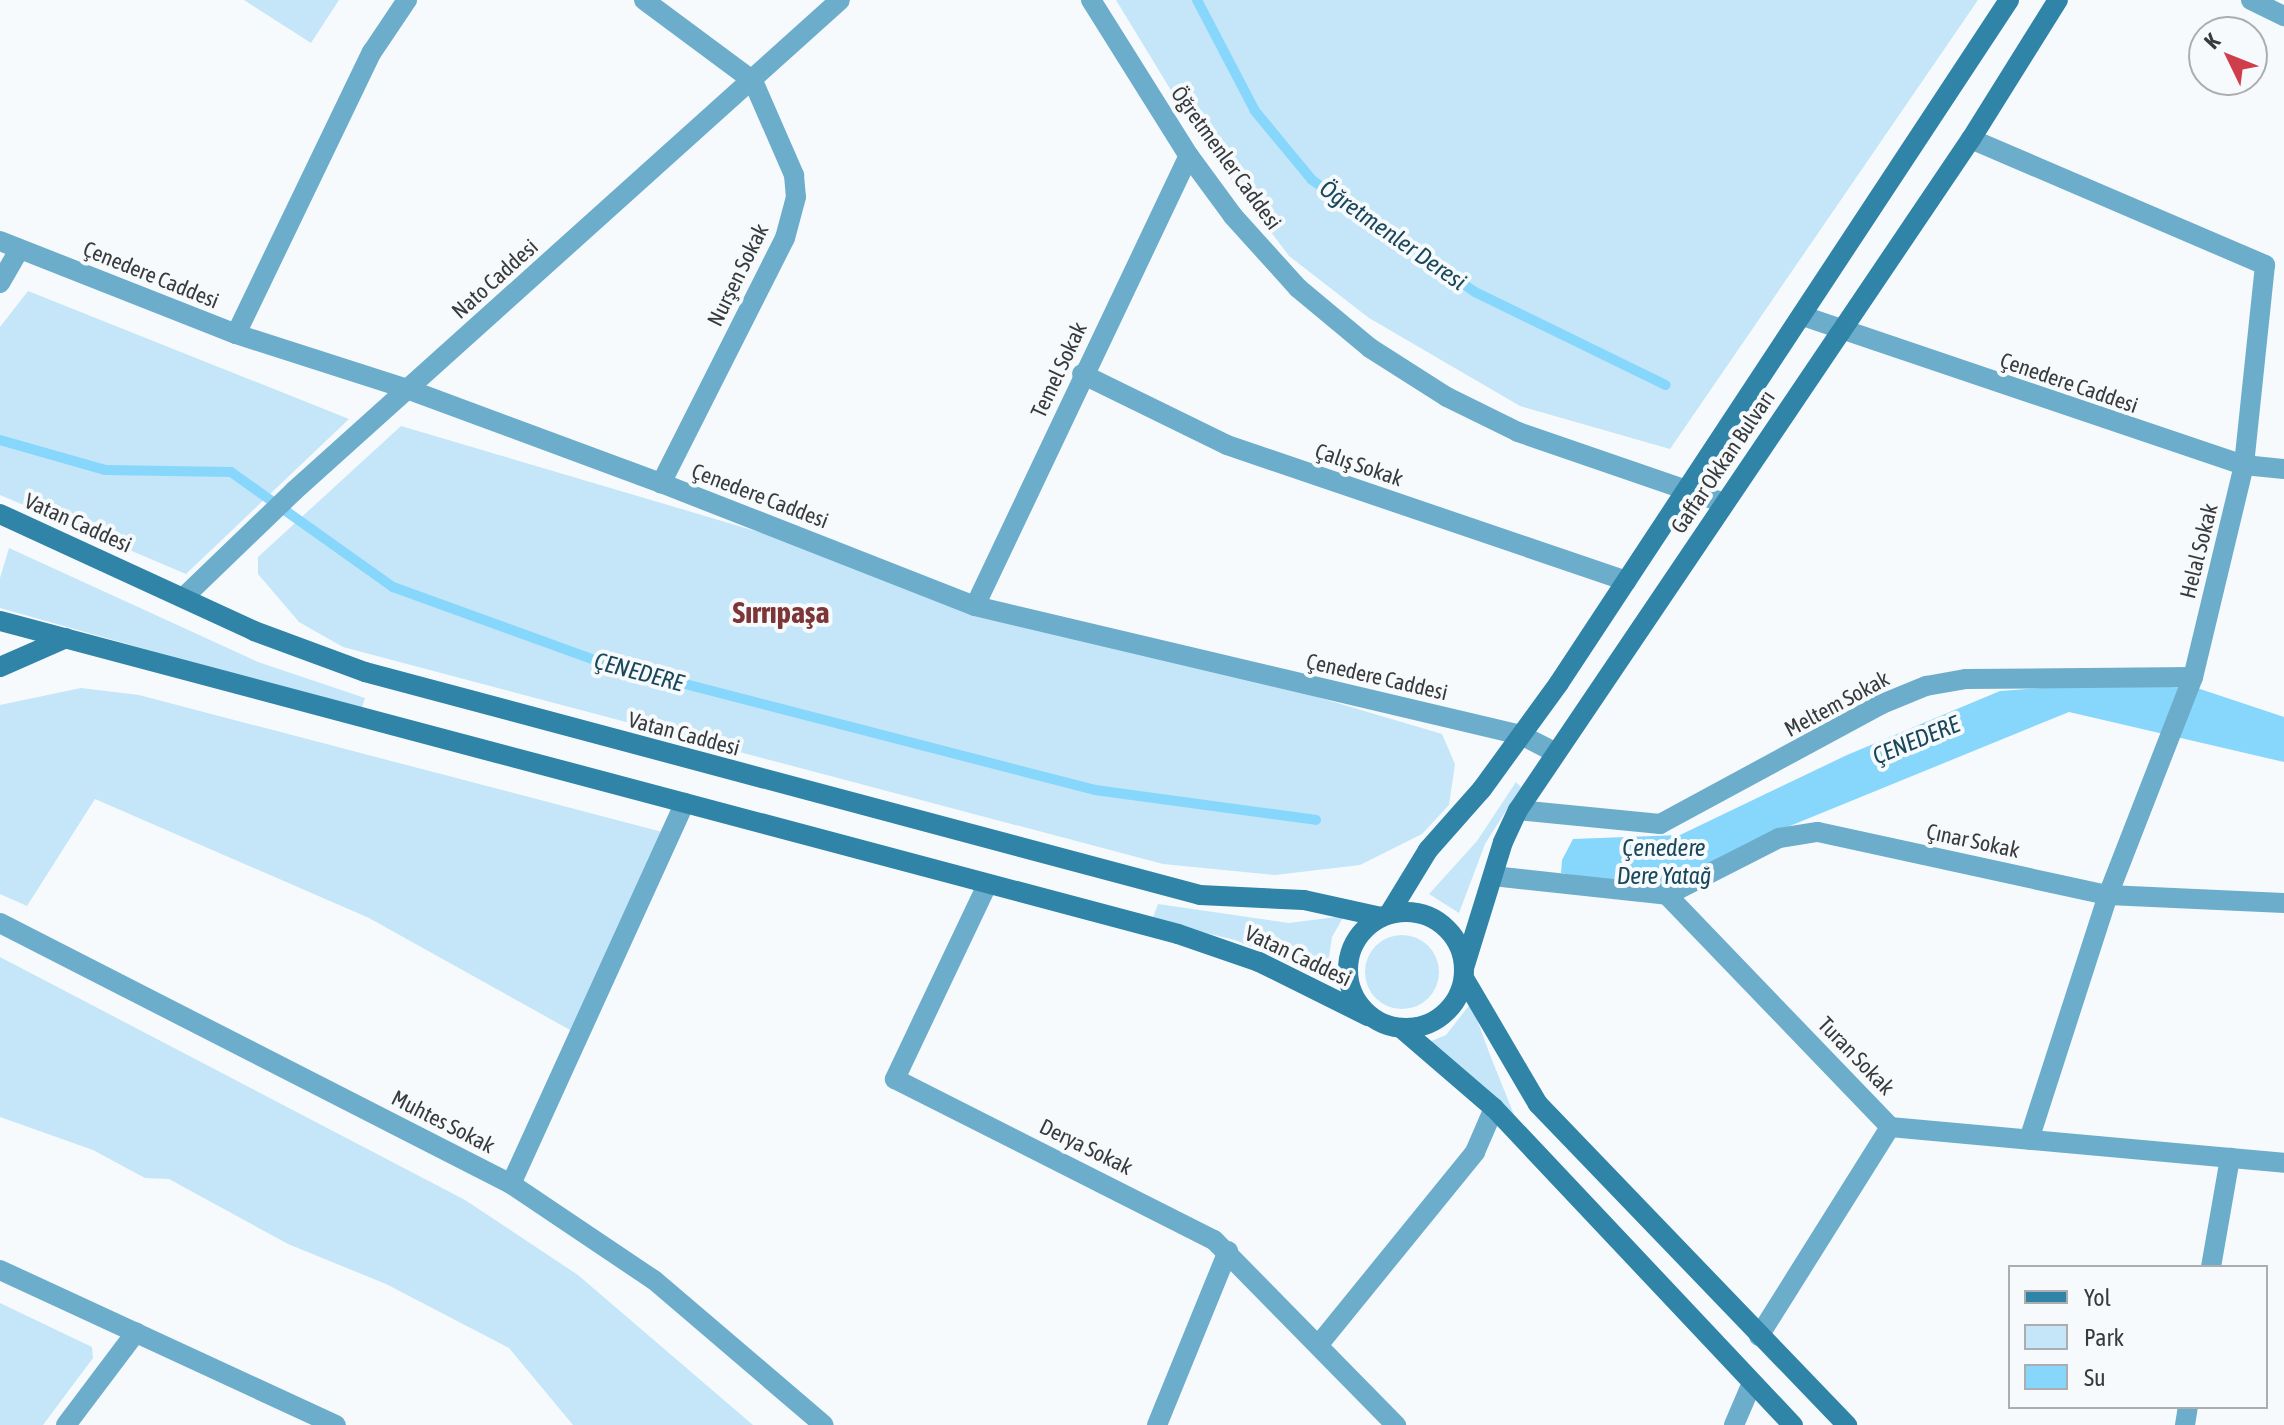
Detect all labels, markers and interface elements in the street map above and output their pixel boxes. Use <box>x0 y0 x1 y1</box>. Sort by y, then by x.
north arrow <box>2188 16 2268 96</box>
text: K <box>2199 28 2225 54</box>
street label: Öğretmenler Caddesi <box>1165 81 1287 235</box>
water label: Öğretmenler Deresi <box>1314 174 1472 296</box>
street label: Nurşen Sokak <box>702 219 774 331</box>
street label: Nato Caddesi <box>447 234 543 324</box>
street label: Çenedere Caddesi <box>79 236 223 314</box>
street label: Temel Sokak <box>1025 318 1093 422</box>
street label: Çenedere Caddesi <box>1997 347 2141 419</box>
street label: Gaffar Okkan Bulvarı <box>1665 385 1781 539</box>
street label: Çalış Sokak <box>1312 438 1406 492</box>
street label: Çenedere Caddesi <box>688 458 832 534</box>
street label: Vatan Caddesi <box>20 488 136 558</box>
street label: Helal Sokak <box>2174 501 2224 601</box>
district label: Sırrıpaşa <box>733 594 829 630</box>
water label: ÇENEDERE <box>591 646 687 698</box>
street label: Çenedere Caddesi <box>1304 648 1450 706</box>
street label: Meltem Sokak <box>1780 665 1894 743</box>
street label: Vatan Caddesi <box>625 706 743 762</box>
water label: ÇENEDERE <box>1868 710 1964 770</box>
street label: Çınar Sokak <box>1924 818 2022 864</box>
water label: Çenedere Dere Yatağ <box>1617 834 1711 890</box>
street label: Vatan Caddesi <box>1241 920 1355 992</box>
street label: Turan Sokak <box>1812 1011 1900 1101</box>
street label: Muhtes Sokak <box>387 1085 499 1159</box>
street label: Derya Sokak <box>1035 1113 1137 1181</box>
legend <box>2008 1265 2268 1409</box>
text: Yol <box>2084 1284 2111 1311</box>
text: Park <box>2084 1324 2124 1351</box>
text: Su <box>2084 1364 2106 1391</box>

